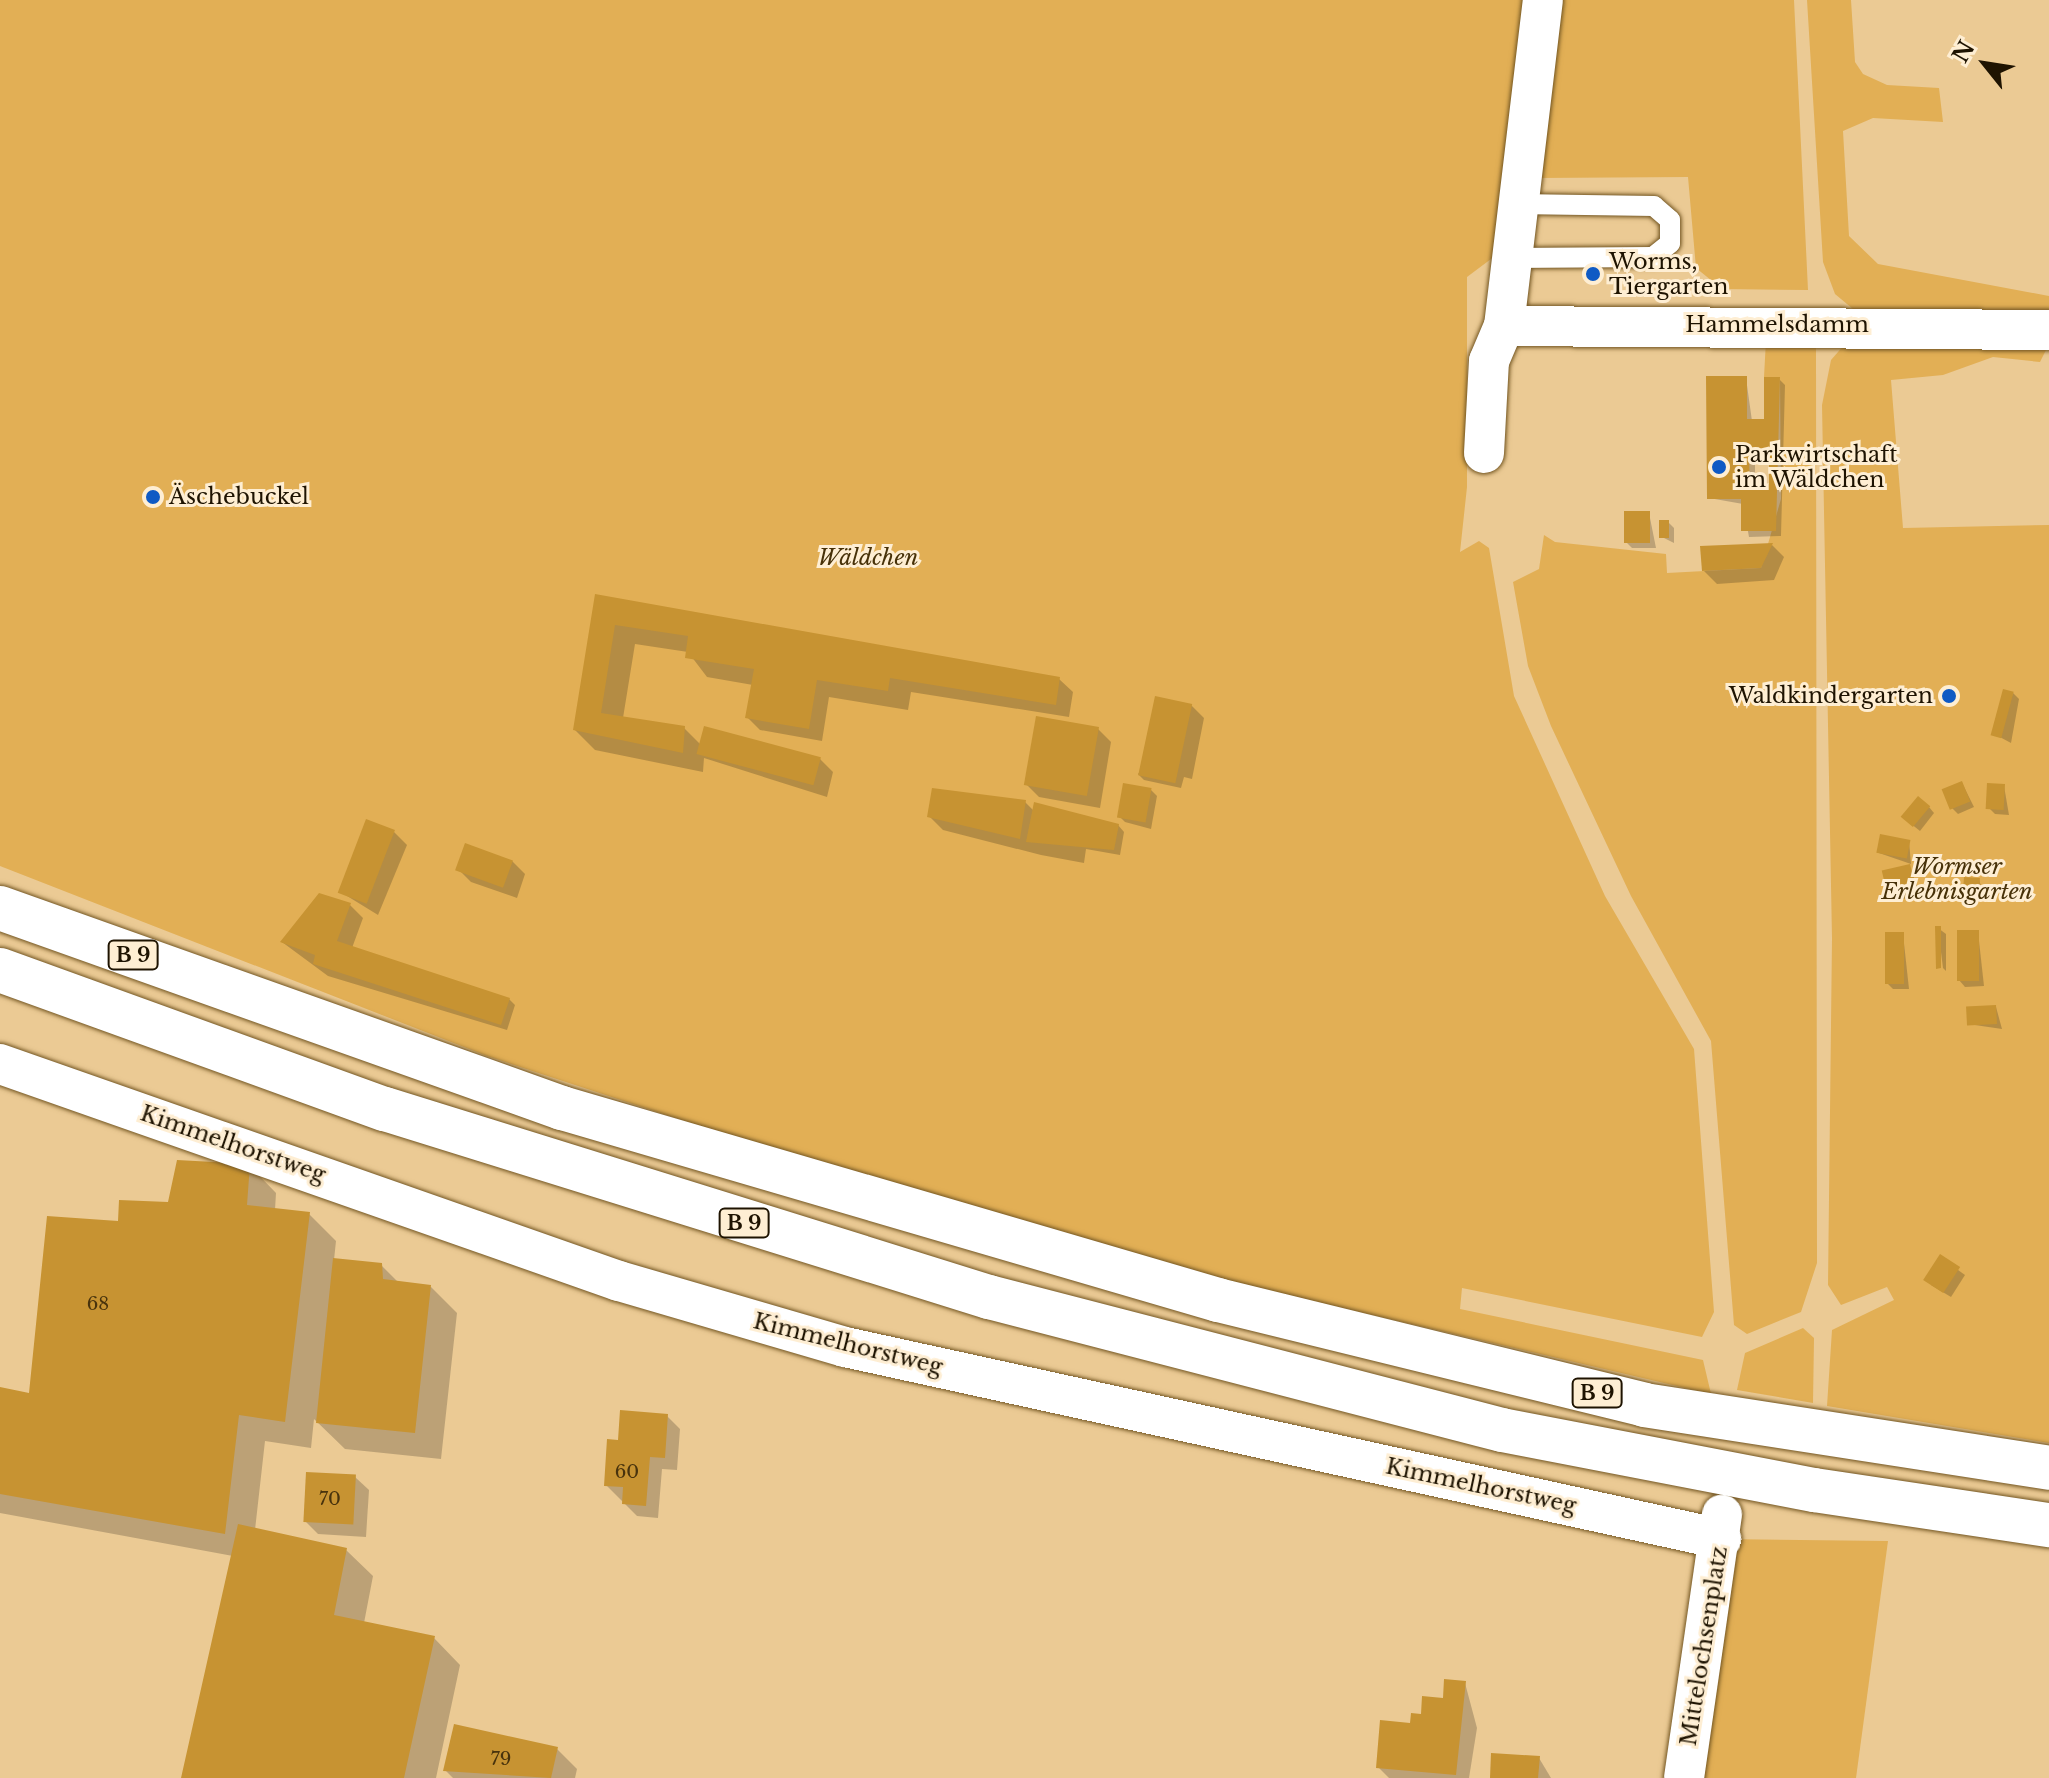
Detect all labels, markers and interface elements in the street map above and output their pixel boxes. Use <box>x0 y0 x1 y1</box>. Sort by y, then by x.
north arrow <box>1945 24 2025 104</box>
text: N <box>1947 36 1981 67</box>
place label: Worms, Tiergarten <box>1609 248 1729 300</box>
marker: Worms, Tiergarten <box>1584 265 1602 283</box>
street label: Hammelsdamm <box>1685 312 1869 338</box>
place label: Parkwirtschaft im Wäldchen <box>1735 441 1898 492</box>
marker: Parkwirtschaft im Wäldchen <box>1710 458 1728 476</box>
place label: Äschebuckel <box>169 484 309 510</box>
marker: Äschebuckel <box>144 488 162 506</box>
park label: Wäldchen <box>818 545 918 571</box>
place label: Waldkindergarten <box>1729 683 1933 709</box>
marker: Waldkindergarten <box>1940 687 1958 705</box>
park label: Wormser Erlebnisgarten <box>1881 853 2033 904</box>
road number: B 9 <box>107 939 159 971</box>
street label: Kimmelhorstweg <box>137 1100 329 1188</box>
road number: B 9 <box>718 1207 770 1239</box>
house number: 68 <box>87 1293 109 1315</box>
street label: Kimmelhorstweg <box>751 1308 945 1380</box>
road number: B 9 <box>1571 1377 1623 1409</box>
street label: Kimmelhorstweg <box>1383 1453 1579 1519</box>
house number: 60 <box>615 1461 639 1483</box>
house number: 70 <box>319 1488 341 1510</box>
street label: Mittelochsenplatz <box>1675 1544 1733 1748</box>
house number: 79 <box>491 1748 511 1770</box>

